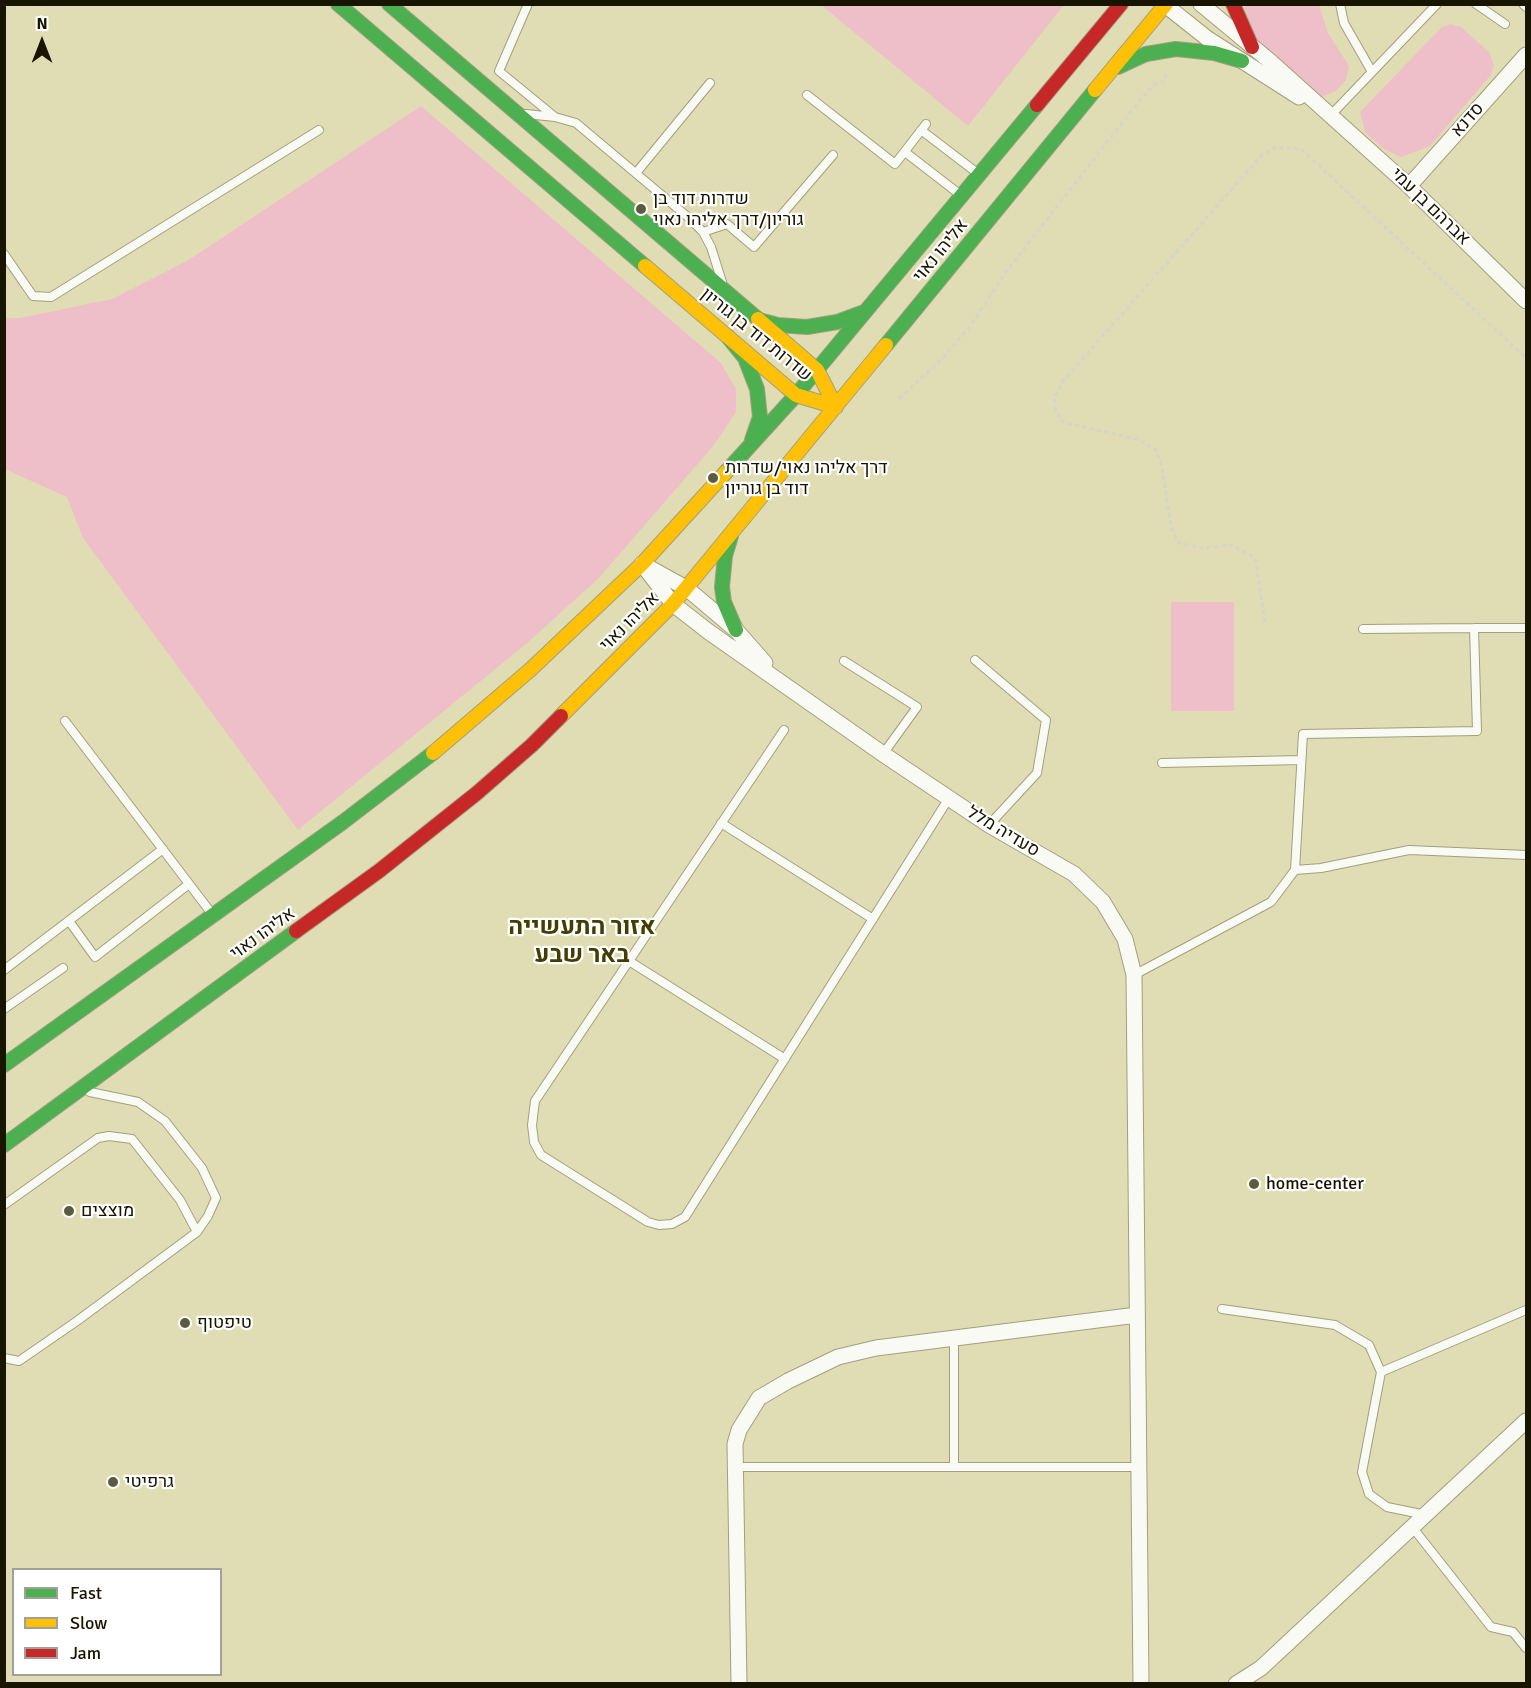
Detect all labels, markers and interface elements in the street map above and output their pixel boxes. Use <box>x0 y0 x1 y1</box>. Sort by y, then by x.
north arrow <box>12 12 72 72</box>
text: N <box>36 14 48 34</box>
street label: סדנא <box>1447 98 1489 142</box>
street label: אברהם בן עמי <box>1386 164 1474 250</box>
place label: שדרות דוד בן גוריון/דרך אליהו נאוי <box>653 188 804 230</box>
marker: שדרות דוד בן גוריון/דרך אליהו נאוי <box>634 202 648 216</box>
street label: אליהו נאוי <box>909 215 973 287</box>
street label: שדרות דוד בן גוריון <box>696 284 816 386</box>
place label: דרך אליהו נאוי/שדרות דוד בן גוריון <box>725 457 888 500</box>
marker: דרך אליהו נאוי/שדרות דוד בן גוריון <box>706 471 720 485</box>
street label: אליהו נאוי <box>596 588 664 656</box>
street label: סעדיה מלל <box>963 802 1043 862</box>
street label: אליהו נאוי <box>226 903 300 965</box>
district label: אזור התעשייה באר שבע <box>508 914 656 970</box>
place label: home-center <box>1266 1173 1364 1195</box>
marker: home-center <box>1247 1177 1261 1191</box>
place label: מוצצים <box>81 1200 134 1222</box>
marker: מוצצים <box>62 1204 76 1218</box>
place label: טיפטוף <box>197 1312 252 1334</box>
marker: טיפטוף <box>178 1316 192 1330</box>
place label: גרפיטי <box>125 1471 174 1493</box>
marker: גרפיטי <box>106 1475 120 1489</box>
legend <box>12 1568 222 1676</box>
text: Fast <box>70 1582 102 1604</box>
text: Slow <box>70 1612 107 1634</box>
text: Jam <box>70 1642 101 1664</box>

